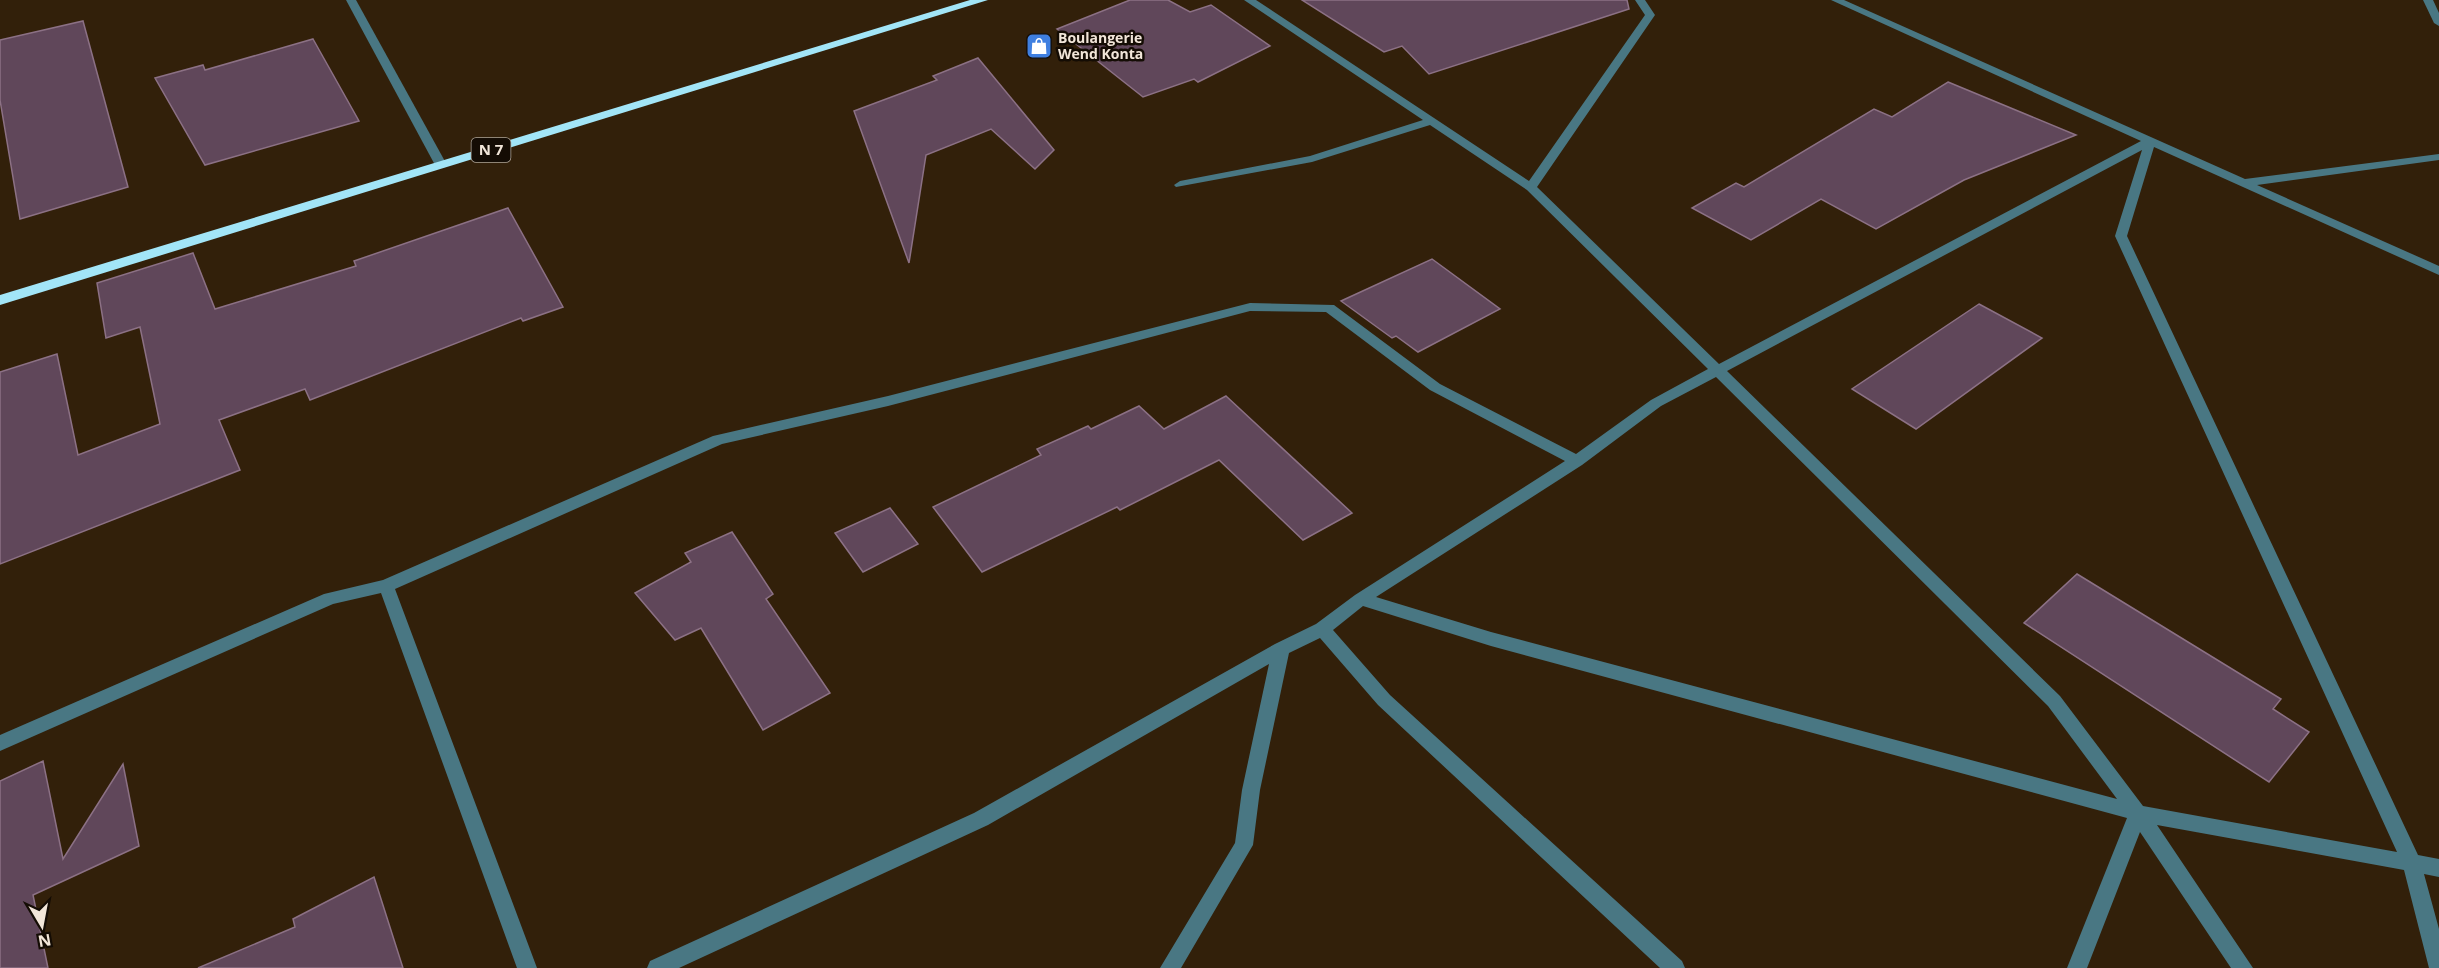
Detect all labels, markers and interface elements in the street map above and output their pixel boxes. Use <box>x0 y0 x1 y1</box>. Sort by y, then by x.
place label: Boulangerie Wend Konta <box>1058 28 1143 63</box>
shop icon: Boulangerie Wend Konta <box>1024 31 1054 61</box>
road number: N 7 <box>472 138 510 162</box>
north arrow <box>12 896 72 956</box>
text: N <box>36 929 53 953</box>

